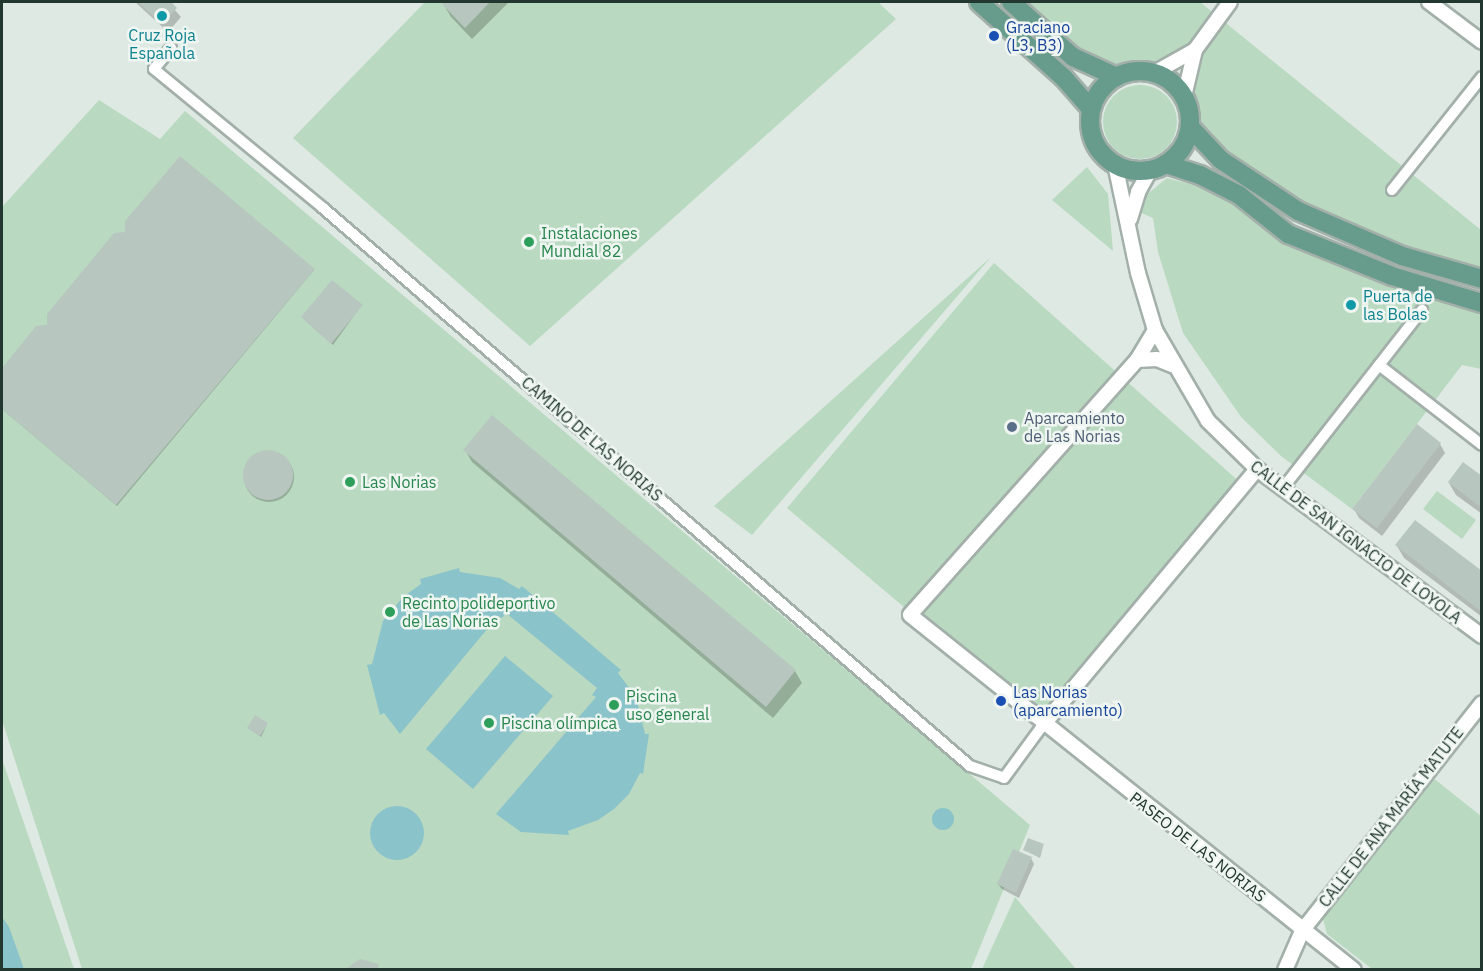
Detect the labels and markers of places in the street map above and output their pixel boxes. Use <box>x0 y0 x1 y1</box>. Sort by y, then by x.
marker: Cruz Roja Española <box>155 9 169 23</box>
place label: Graciano (L3, B3) <box>1006 17 1070 55</box>
place label: Cruz Roja Española <box>128 25 196 63</box>
marker: Graciano (L3, B3) <box>987 29 1001 43</box>
place label: Instalaciones Mundial 82 <box>541 223 638 261</box>
marker: Instalaciones Mundial 82 <box>522 235 536 249</box>
place label: Puerta de las Bolas <box>1363 286 1433 324</box>
marker: Puerta de las Bolas <box>1344 298 1358 312</box>
place label: Aparcamiento de Las Norias <box>1024 408 1125 446</box>
marker: Aparcamiento de Las Norias <box>1005 420 1019 434</box>
place label: Las Norias <box>362 472 437 492</box>
marker: Las Norias <box>343 475 357 489</box>
place label: Recinto polideportivo de Las Norias <box>402 593 555 631</box>
marker: Recinto polideportivo de Las Norias <box>383 605 397 619</box>
place label: Las Norias (aparcamiento) <box>1013 682 1123 720</box>
place label: Piscina uso general <box>626 686 709 724</box>
marker: Las Norias (aparcamiento) <box>994 694 1008 708</box>
marker: Piscina uso general <box>607 698 621 712</box>
place label: Piscina olímpica <box>501 713 617 733</box>
marker: Piscina olímpica <box>482 716 496 730</box>

